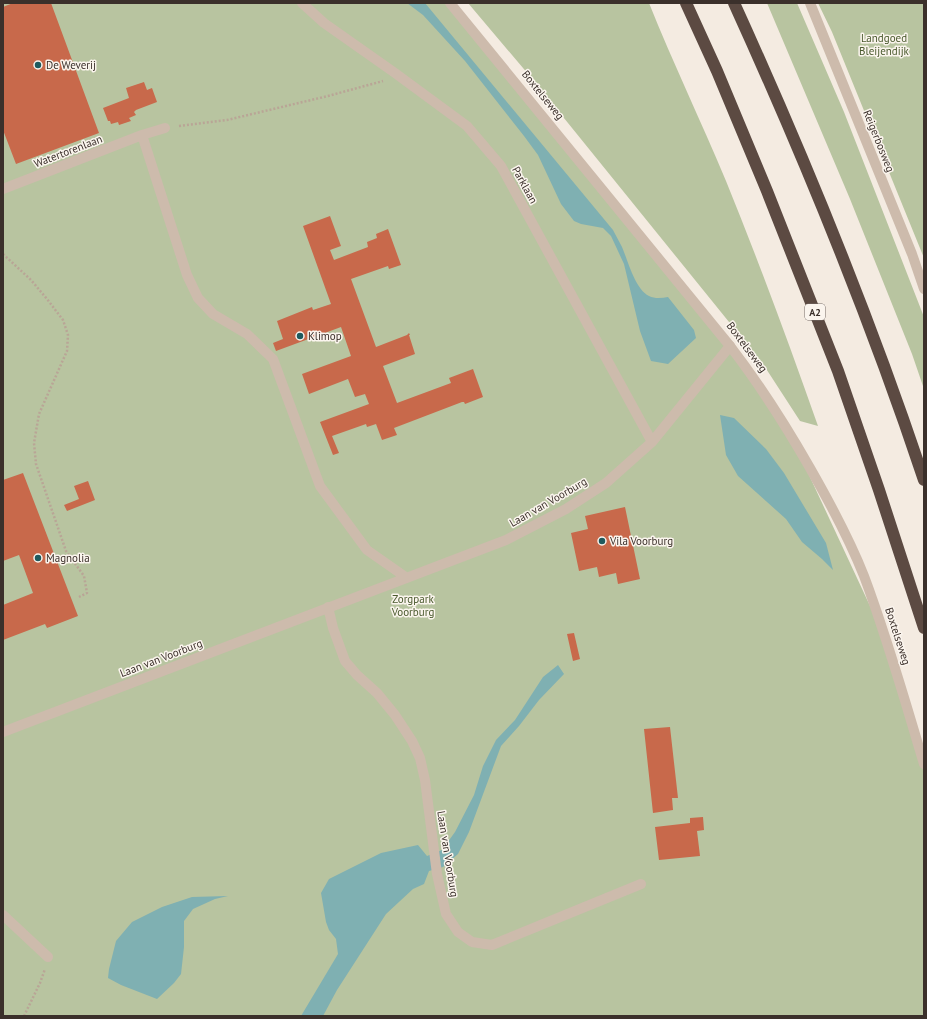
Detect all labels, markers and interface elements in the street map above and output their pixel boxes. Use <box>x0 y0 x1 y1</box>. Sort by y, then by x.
park label: Landgoed Bleijendijk <box>859 31 910 58</box>
place label: De Weverij <box>46 58 96 72</box>
marker: De Weverij <box>33 60 43 70</box>
street label: Boxtelseweg <box>519 67 567 123</box>
street label: Reigerbosweg <box>860 108 898 174</box>
street label: Watertorenlaan <box>32 131 104 171</box>
street label: Parklaan <box>509 164 541 206</box>
road number: A2 <box>805 304 825 320</box>
street label: Boxtelseweg <box>723 319 771 375</box>
place label: Klimop <box>308 329 342 343</box>
marker: Klimop <box>295 331 305 341</box>
street label: Laan van Voorburg <box>507 474 589 530</box>
place label: Vila Voorburg <box>609 534 673 548</box>
marker: Vila Voorburg <box>597 536 607 546</box>
place label: Magnolia <box>46 551 90 565</box>
marker: Magnolia <box>33 553 43 563</box>
park label: Zorgpark Voorburg <box>391 592 434 619</box>
street label: Boxtelseweg <box>882 606 914 667</box>
street label: Laan van Voorburg <box>118 636 204 680</box>
street label: Laan van Voorburg <box>434 810 462 898</box>

